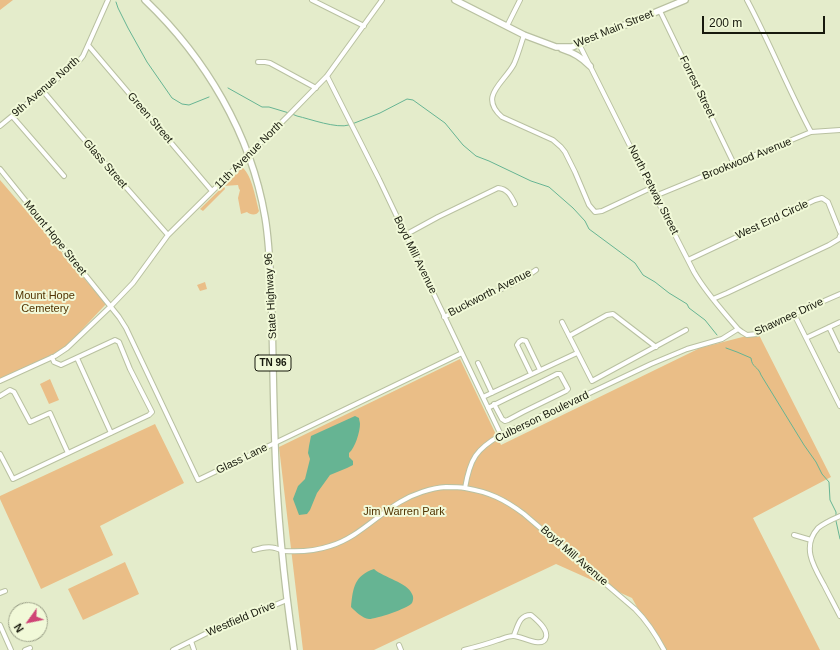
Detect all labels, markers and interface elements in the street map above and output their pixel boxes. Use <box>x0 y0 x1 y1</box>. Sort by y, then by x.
street label: West Main Street <box>573 7 655 51</box>
scale bar <box>704 8 827 34</box>
text: 200 m <box>709 16 742 30</box>
street label: 9th Avenue North <box>9 54 83 120</box>
street label: Forrest Street <box>676 54 718 120</box>
street label: Green Street <box>124 90 176 146</box>
street label: 11th Avenue North <box>212 118 286 192</box>
street label: Brookwood Avenue <box>700 135 794 183</box>
street label: Glass Street <box>80 137 130 191</box>
street label: North Petway Street <box>625 143 681 237</box>
street label: West End Circle <box>734 197 810 243</box>
street label: Mount Hope Street <box>21 198 89 278</box>
street label: Boyd Mill Avenue <box>390 214 440 296</box>
street label: State Highway 96 <box>262 253 280 339</box>
street label: Buckworth Avenue <box>446 266 534 320</box>
park label: Mount Hope Cemetery <box>15 289 75 315</box>
street label: Shawnee Drive <box>752 295 826 339</box>
road number: TN 96 <box>255 355 291 371</box>
street label: Culberson Boulevard <box>493 389 591 445</box>
street label: Glass Lane <box>214 441 270 477</box>
park label: Jim Warren Park <box>363 505 445 519</box>
street label: Boyd Mill Avenue <box>538 523 610 589</box>
street label: Westfield Drive <box>204 599 278 639</box>
north arrow <box>8 602 48 642</box>
text: N <box>12 621 26 635</box>

